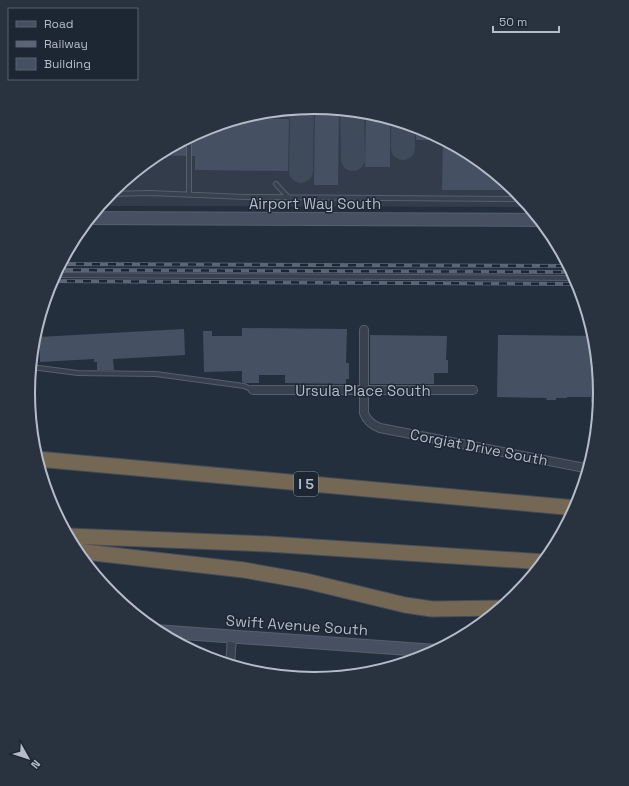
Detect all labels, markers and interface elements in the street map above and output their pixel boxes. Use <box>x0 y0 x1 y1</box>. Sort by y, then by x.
legend <box>8 8 138 80</box>
scale bar <box>493 8 559 34</box>
text: 50 m <box>499 14 527 30</box>
text: Road <box>44 16 73 32</box>
text: Railway <box>44 36 88 52</box>
text: Building <box>44 56 91 72</box>
street label: Airport Way South <box>249 194 381 213</box>
street label: Ursula Place South <box>295 381 431 400</box>
street label: Corgiat Drive South <box>408 424 550 470</box>
road number: I 5 <box>294 472 318 496</box>
street label: Swift Avenue South <box>225 611 369 639</box>
north arrow <box>8 738 48 778</box>
text: N <box>28 757 44 772</box>

